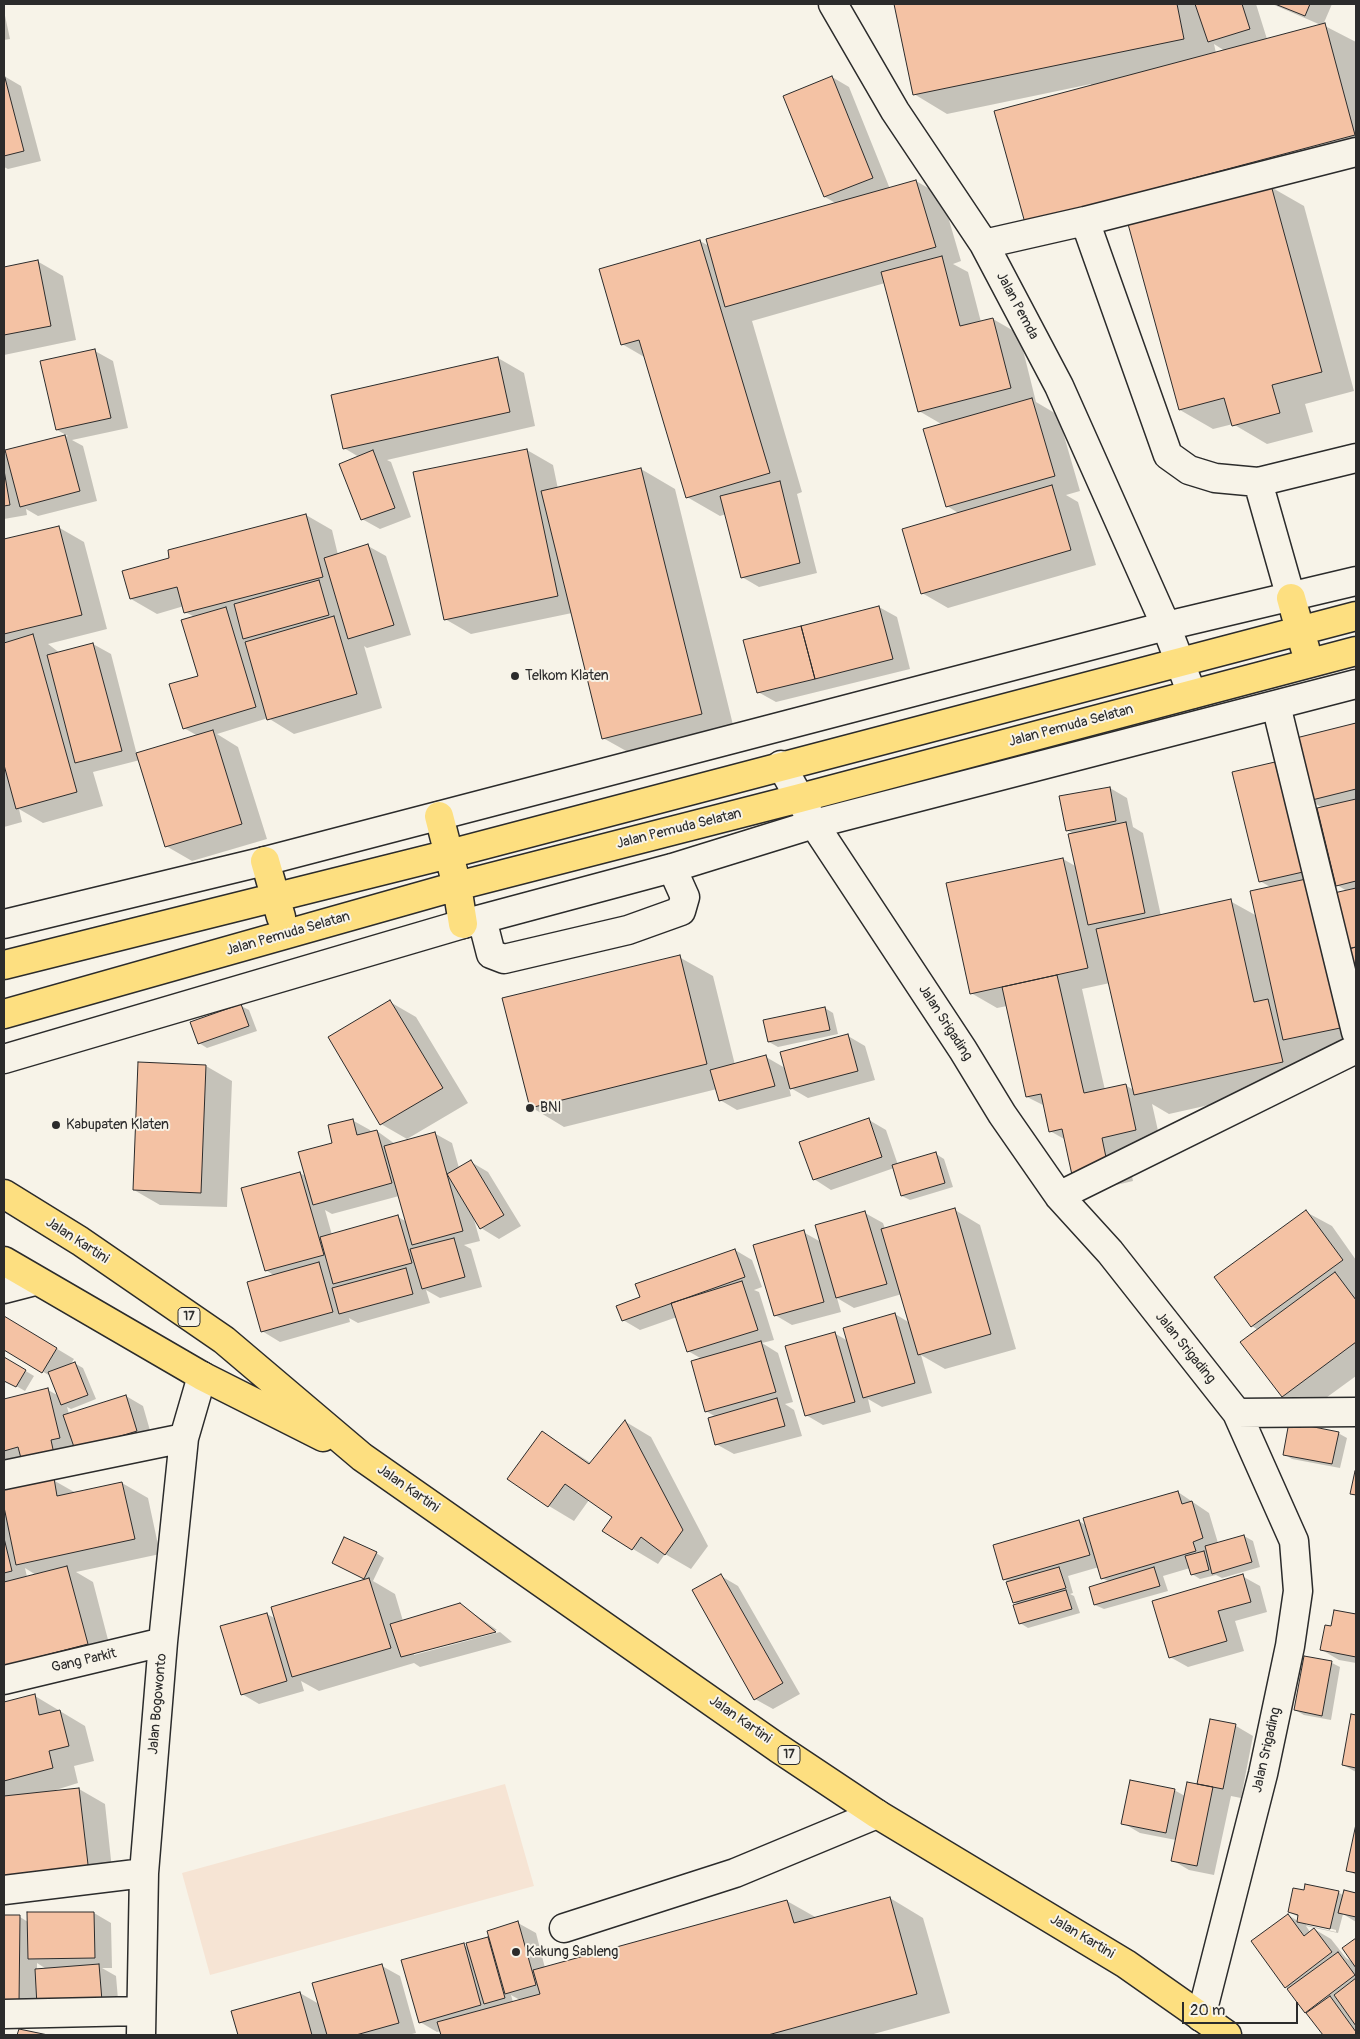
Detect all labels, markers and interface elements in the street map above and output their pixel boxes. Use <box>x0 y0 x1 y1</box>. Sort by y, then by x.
street label: Jalan Pemda <box>992 269 1042 343</box>
place label: Telkom Klaten <box>525 668 609 684</box>
marker: Telkom Klaten <box>509 670 521 682</box>
street label: Jalan Pemuda Selatan <box>1007 701 1135 751</box>
street label: Jalan Pemuda Selatan <box>615 805 743 853</box>
street label: Jalan Pemuda Selatan <box>224 908 352 960</box>
street label: Jalan Srigading <box>914 982 976 1064</box>
place label: BNI <box>540 1100 561 1116</box>
marker: BNI <box>524 1102 536 1114</box>
place label: Kabupaten Klaten <box>66 1117 169 1133</box>
marker: Kabupaten Klaten <box>50 1119 62 1131</box>
street label: Jalan Kartini <box>42 1214 112 1268</box>
road number: 17 <box>178 1308 200 1326</box>
street label: Jalan Srigading <box>1151 1309 1219 1387</box>
street label: Jalan Kartini <box>374 1461 442 1517</box>
street label: Gang Parkit <box>50 1645 118 1677</box>
street label: Jalan Bogowonto <box>145 1653 171 1755</box>
street label: Jalan Kartini <box>706 1692 774 1748</box>
street label: Jalan Srigading <box>1249 1706 1285 1794</box>
road number: 17 <box>778 1746 800 1764</box>
street label: Jalan Kartini <box>1047 1911 1117 1963</box>
place label: Kakung Sableng <box>526 1944 618 1960</box>
marker: Kakung Sableng <box>510 1946 522 1958</box>
scale bar <box>1185 1992 1301 2024</box>
text: 20 m <box>1190 2001 1225 2020</box>

